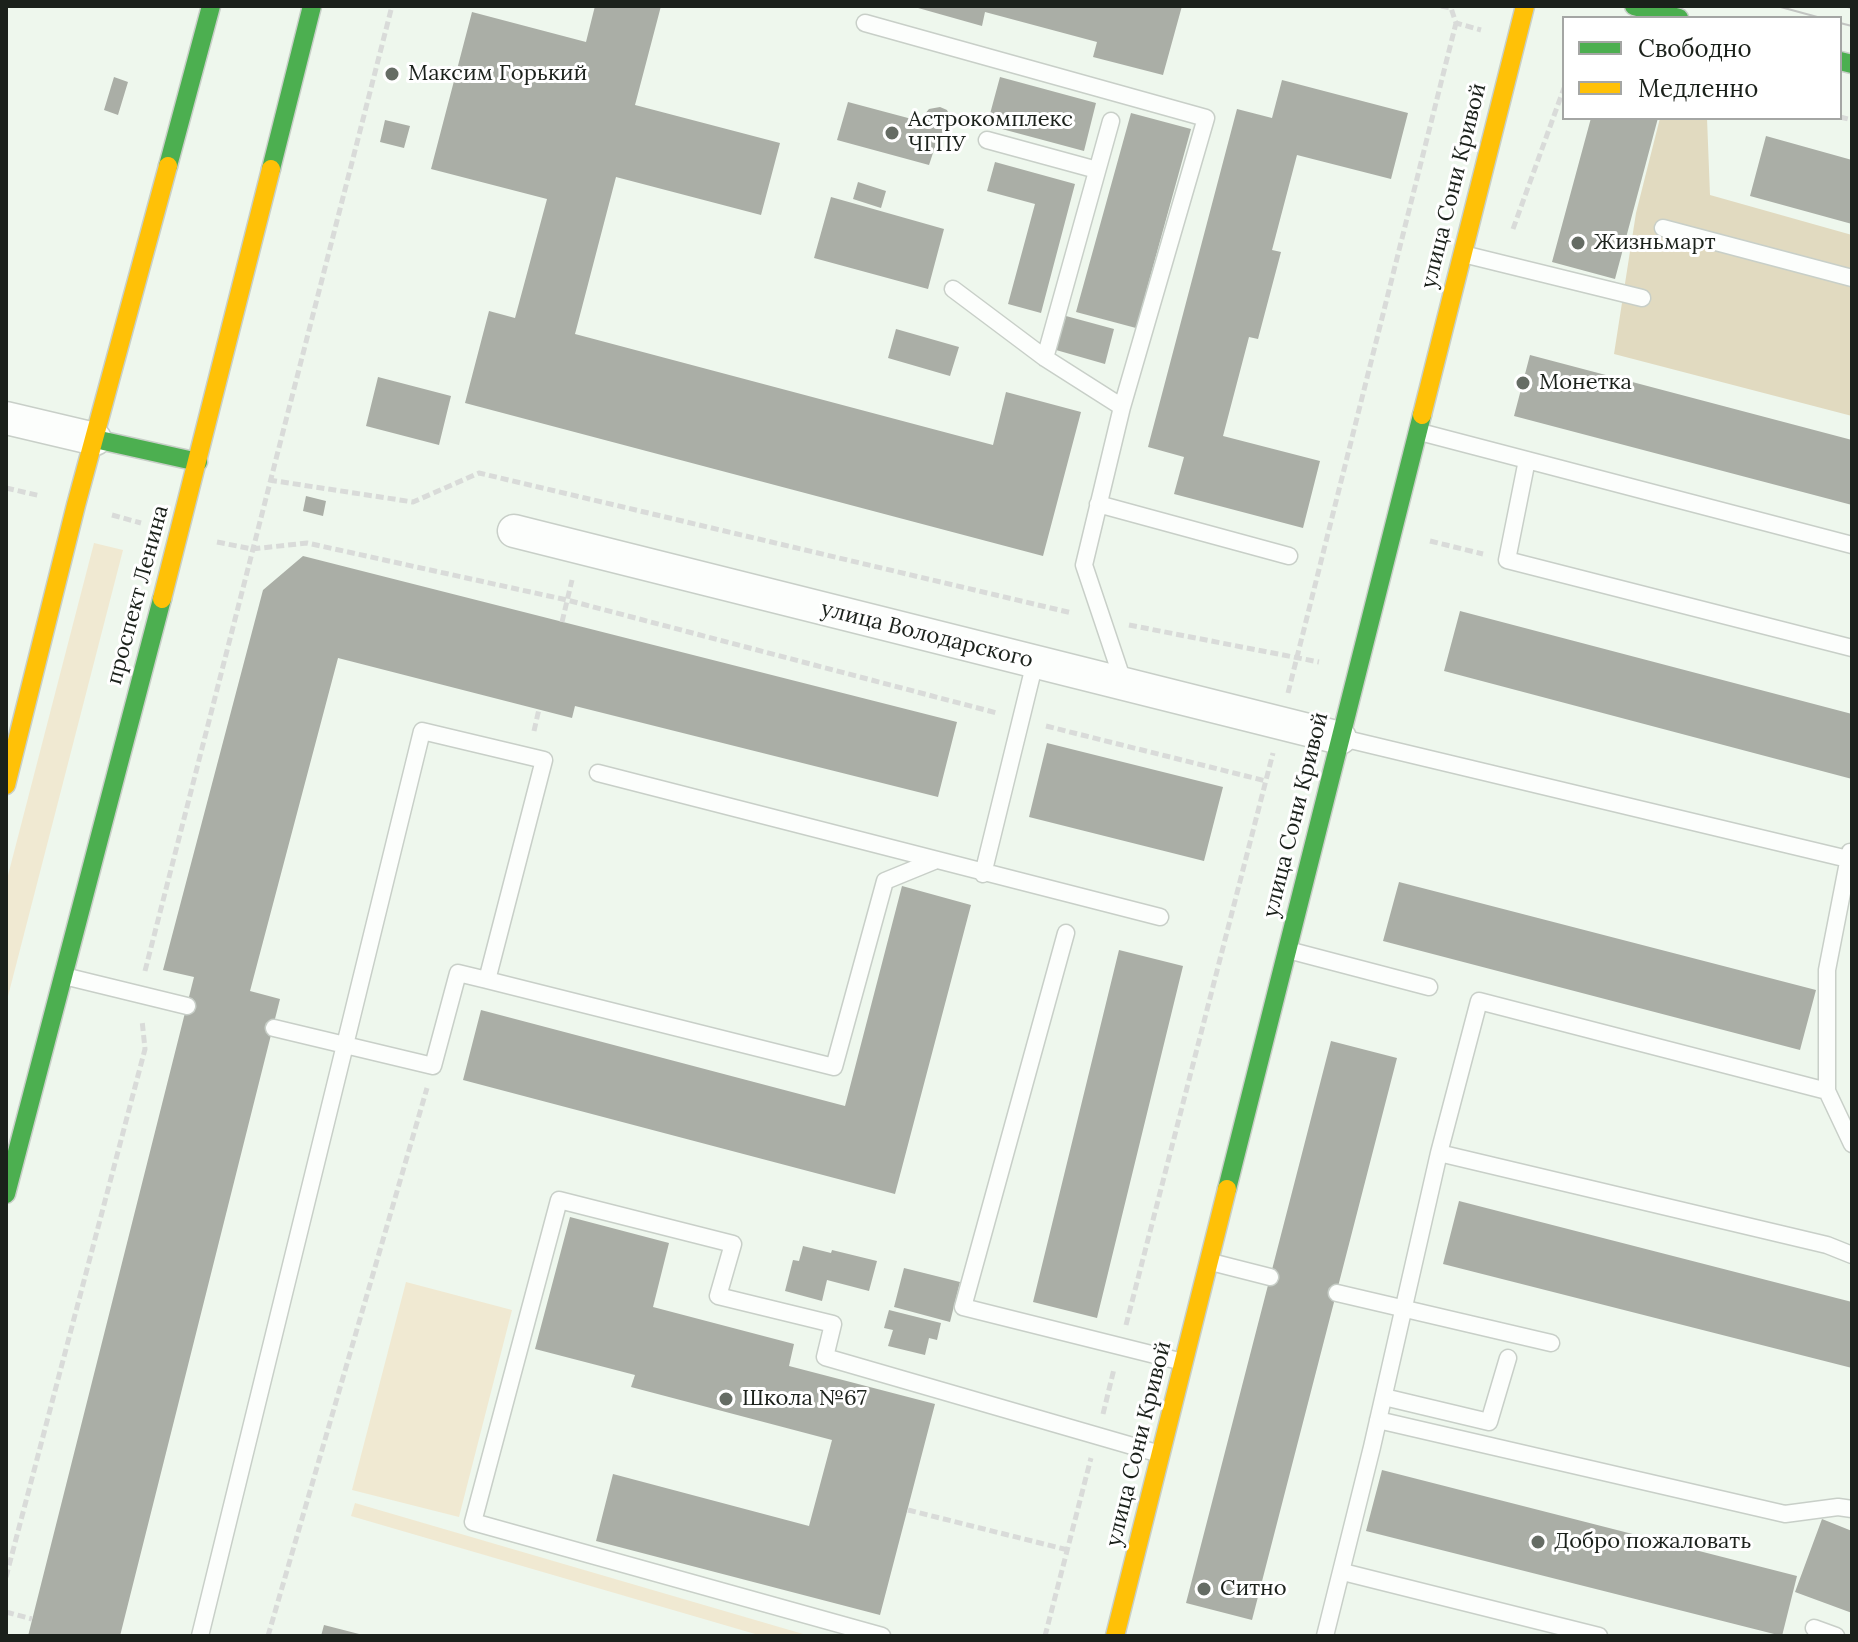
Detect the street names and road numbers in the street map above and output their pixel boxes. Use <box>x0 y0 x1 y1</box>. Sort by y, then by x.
street label: улица Сони Кривой <box>1416 81 1492 291</box>
street label: проспект Ленина <box>101 502 175 688</box>
street label: улица Володарского <box>818 596 1036 674</box>
street label: улица Сони Кривой <box>1258 710 1334 920</box>
street label: улица Сони Кривой <box>1101 1339 1177 1549</box>

